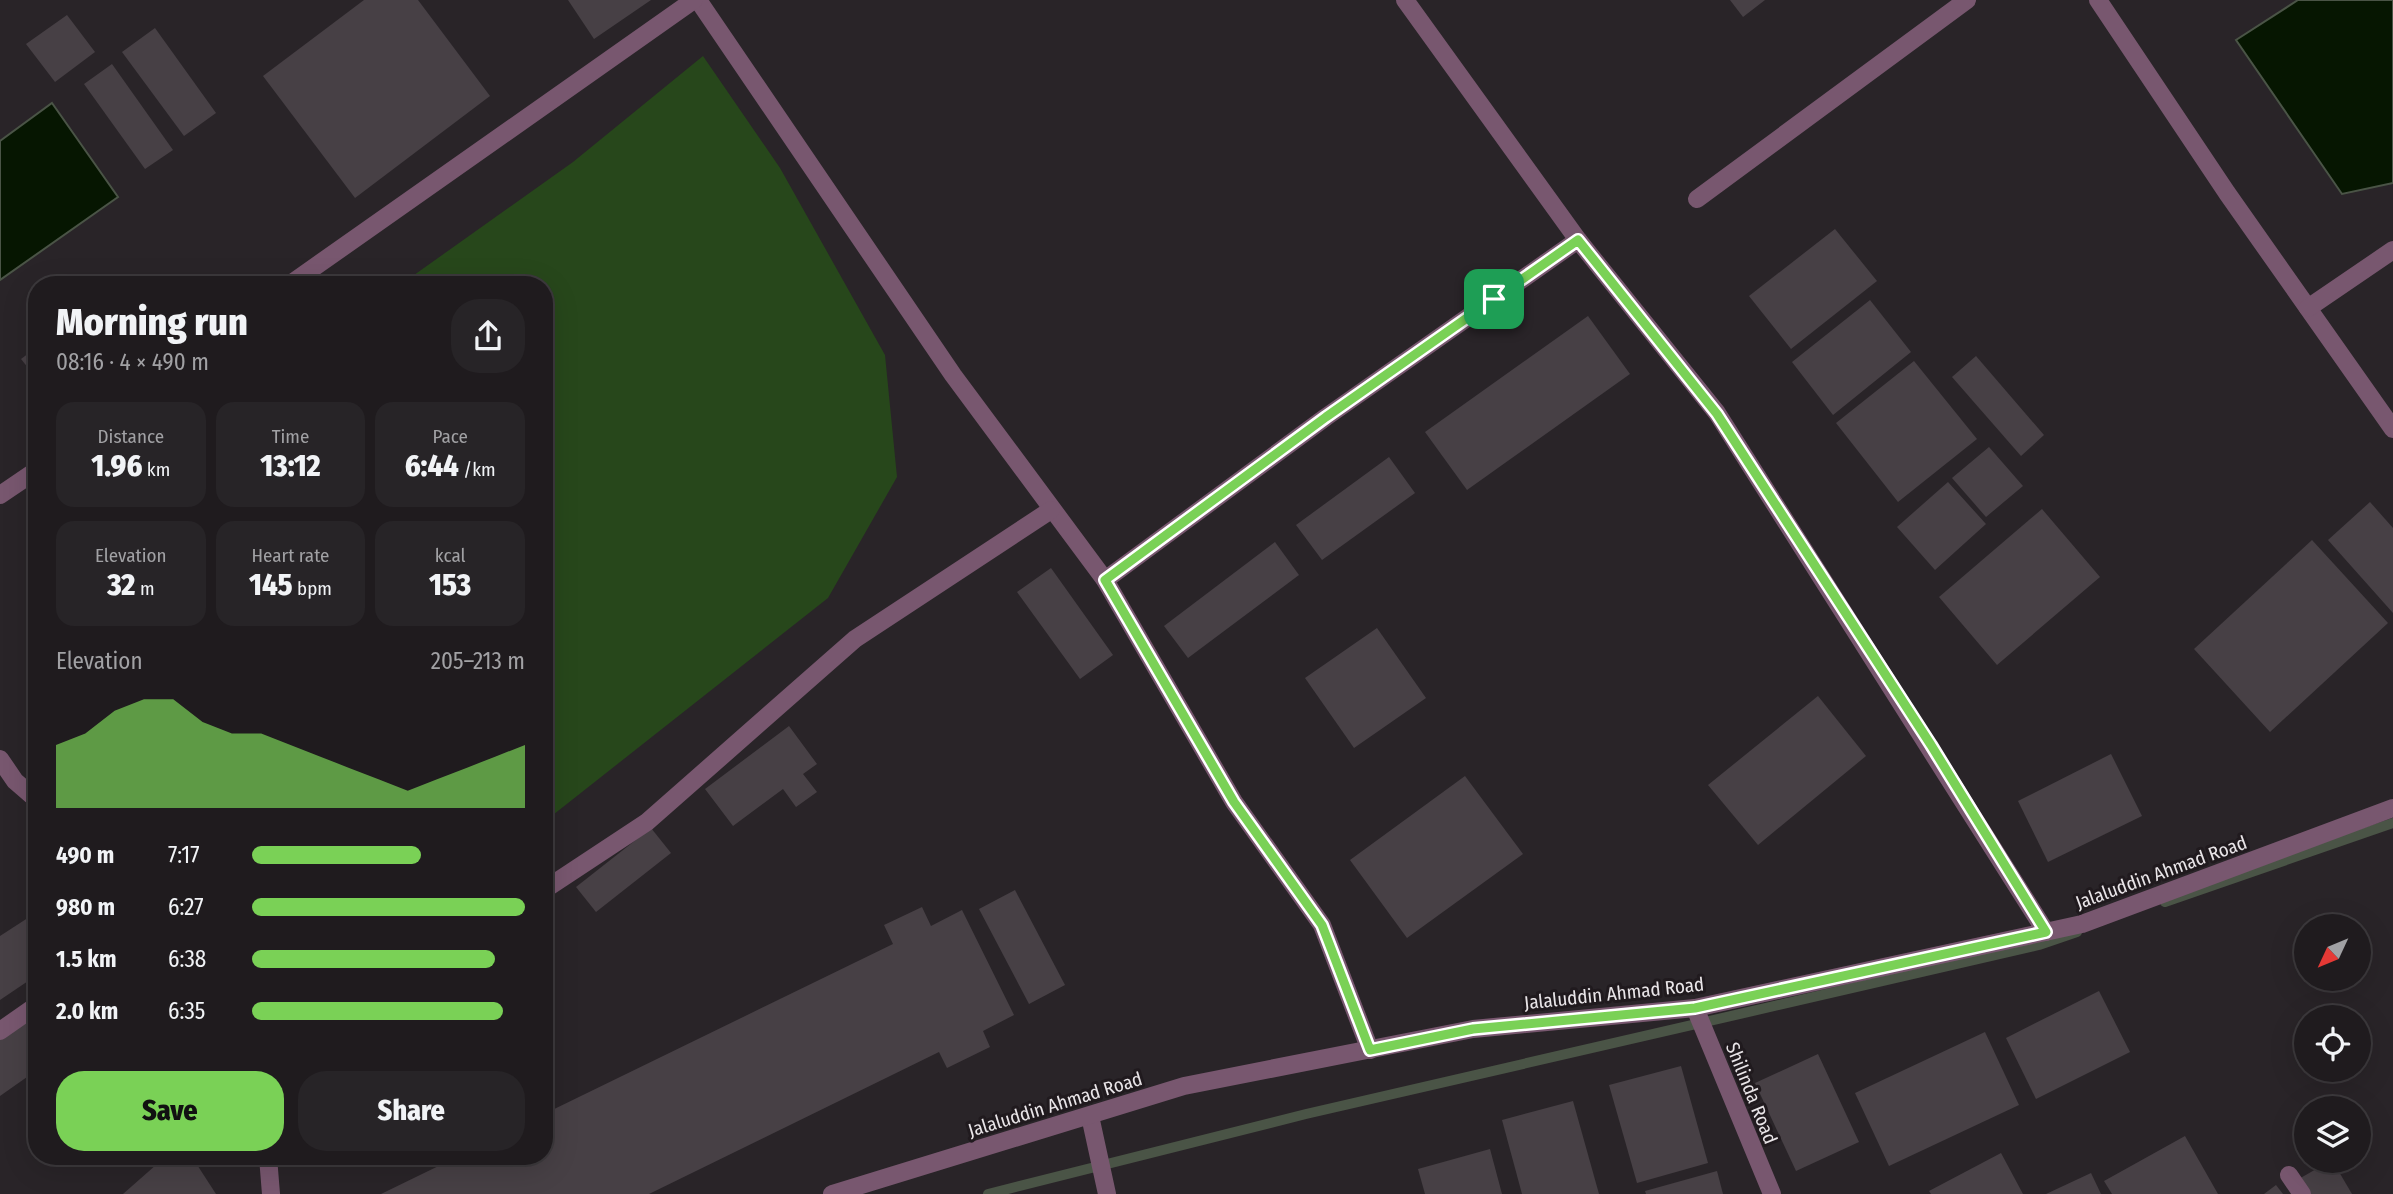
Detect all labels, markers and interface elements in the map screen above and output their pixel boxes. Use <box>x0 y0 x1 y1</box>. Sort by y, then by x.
pin <box>1464 269 1524 329</box>
icon: arrive <box>1475 280 1513 318</box>
text: Morning run <box>56 299 248 345</box>
button: share <box>451 299 525 373</box>
text: 08:16 · 4 × 490 m <box>56 348 209 376</box>
text: Distance <box>98 425 164 448</box>
text: Time <box>272 425 309 448</box>
text: Pace <box>432 425 468 448</box>
text: 1.96 <box>91 448 142 484</box>
text: 13:12 <box>260 448 321 484</box>
text: 6:44 <box>405 448 459 484</box>
text: km <box>142 458 170 481</box>
text: /km <box>459 458 496 481</box>
text: Elevation <box>95 544 167 567</box>
text: Heart rate <box>251 544 330 567</box>
text: kcal <box>435 544 466 567</box>
text: 32 <box>107 567 135 603</box>
text: 145 <box>249 567 293 603</box>
text: 153 <box>429 567 471 603</box>
text: m <box>135 577 155 600</box>
text: bpm <box>293 577 332 600</box>
text: Elevation <box>56 647 143 675</box>
text: 205–213 m <box>431 647 525 675</box>
street label: Jalaluddin Ahmad Road <box>2072 831 2250 914</box>
text: 490 m <box>56 841 114 869</box>
text: 7:17 <box>168 841 200 869</box>
text: 980 m <box>56 893 115 921</box>
text: 6:27 <box>168 893 204 921</box>
north arrow <box>2294 914 2371 990</box>
map controls <box>2294 914 2371 1173</box>
text: 1.5 km <box>56 945 117 973</box>
text: 6:38 <box>168 945 206 973</box>
street label: Jalaluddin Ahmad Road <box>1523 973 1705 1014</box>
text: 2.0 km <box>56 997 118 1025</box>
text: 6:35 <box>168 997 205 1025</box>
button: locate <box>2294 1005 2371 1082</box>
street label: Shilinda Road <box>1721 1039 1782 1147</box>
street label: Jalaluddin Ahmad Road <box>965 1067 1145 1142</box>
button: Save <box>56 1071 284 1151</box>
button: Share <box>298 1071 525 1151</box>
button: layers <box>2294 1096 2371 1173</box>

